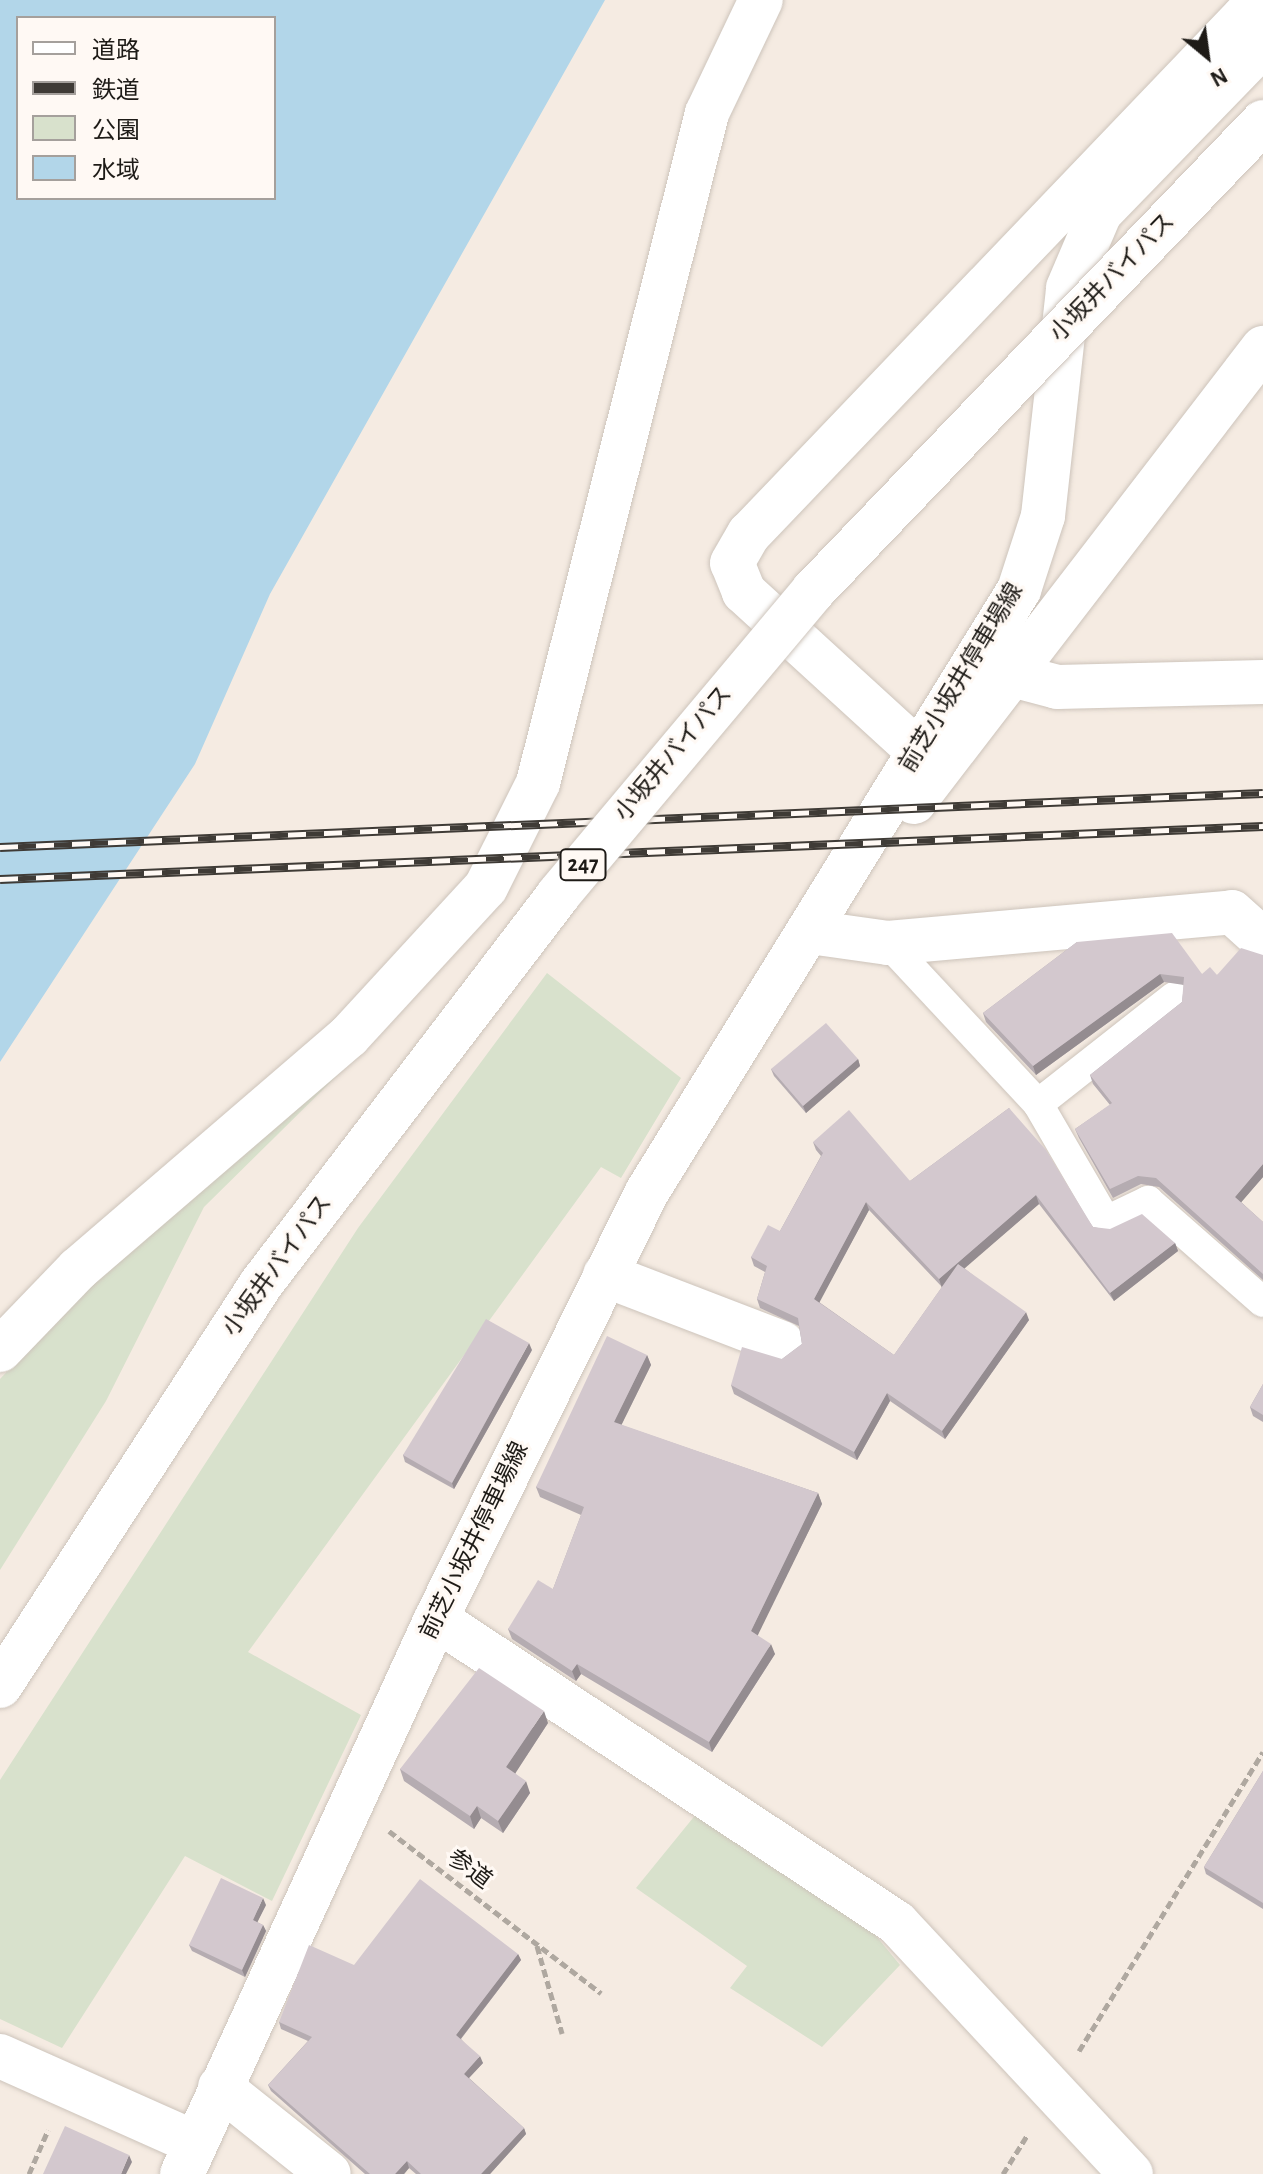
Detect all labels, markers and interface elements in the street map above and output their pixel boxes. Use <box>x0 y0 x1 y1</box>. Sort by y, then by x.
legend <box>16 16 276 200</box>
north arrow <box>1167 16 1247 96</box>
text: 道路 <box>92 39 140 63</box>
text: N <box>1207 64 1231 90</box>
text: 鉄道 <box>92 79 140 103</box>
text: 公園 <box>92 119 140 143</box>
text: 水域 <box>92 159 140 183</box>
street label: 小坂井バイパス <box>1044 208 1182 348</box>
street label: 前芝小坂井停車場線 <box>894 578 1030 778</box>
street label: 小坂井バイパス <box>609 680 739 828</box>
road number: 247 <box>559 847 607 883</box>
street label: 小坂井バイパス <box>217 1190 339 1342</box>
street label: 前芝小坂井停車場線 <box>415 1438 535 1644</box>
street label: 参道 <box>441 1844 497 1896</box>

